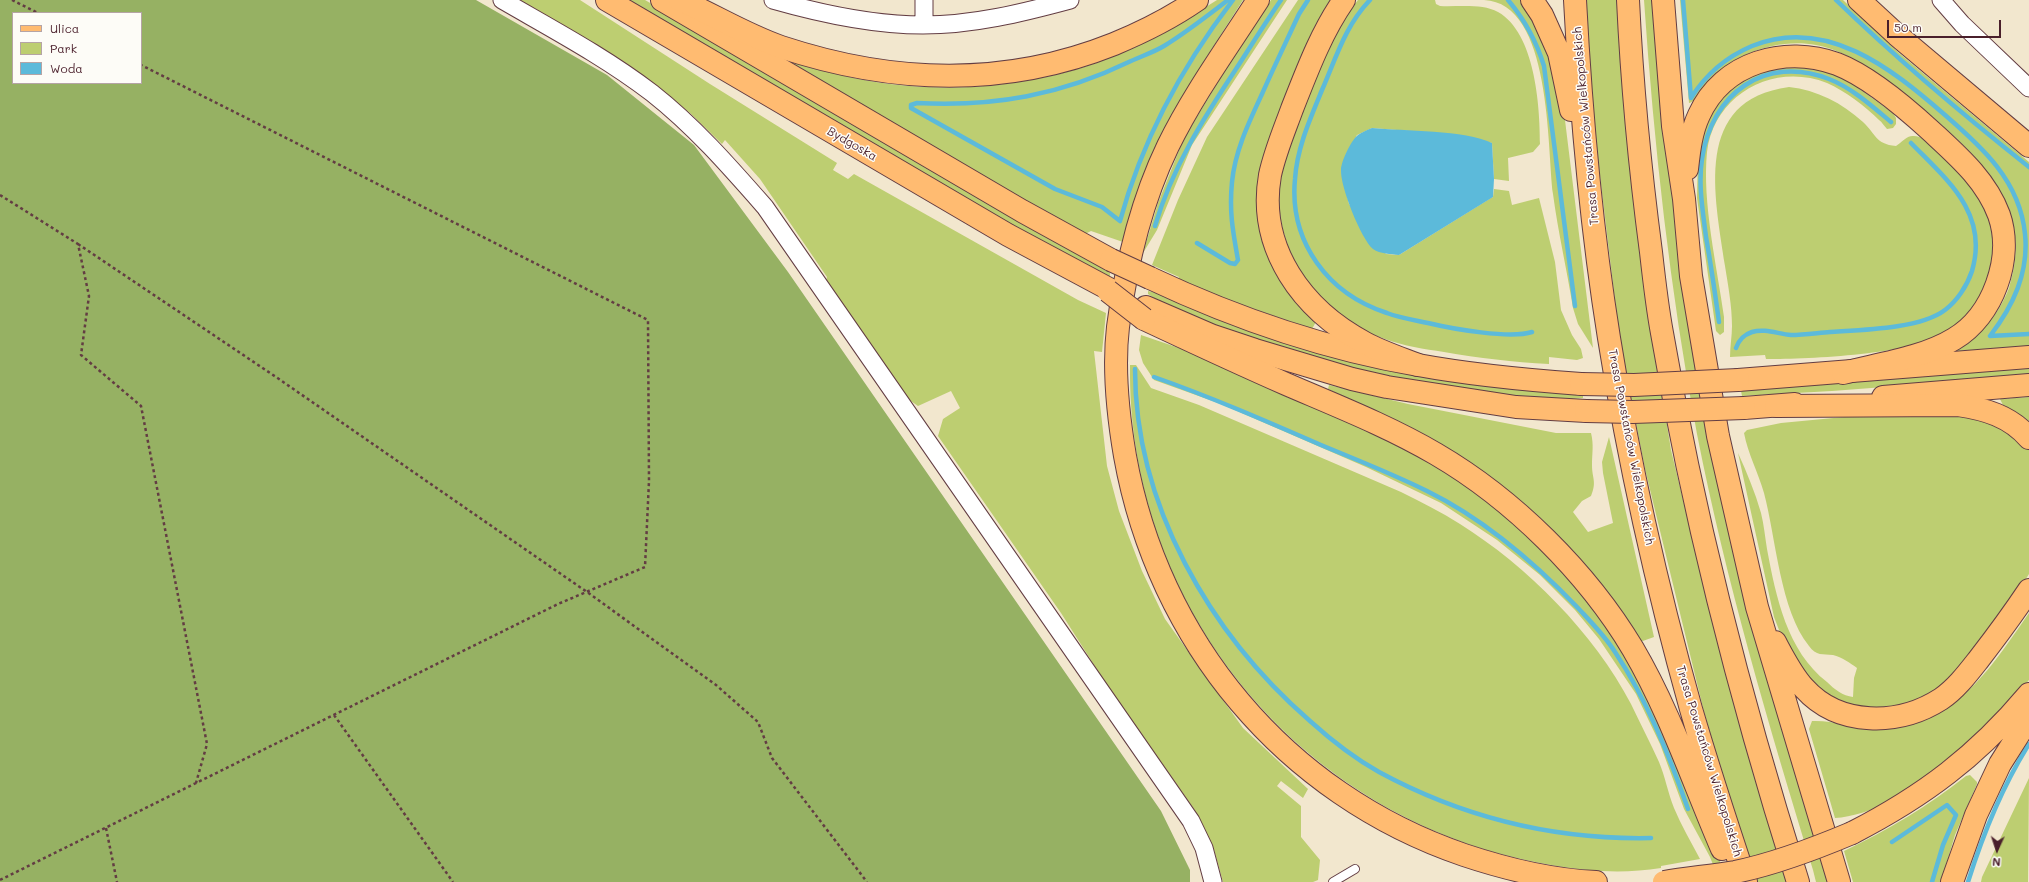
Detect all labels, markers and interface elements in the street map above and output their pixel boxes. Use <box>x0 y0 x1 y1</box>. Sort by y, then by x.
legend <box>12 12 142 84</box>
scale bar <box>1889 12 2003 38</box>
text: 50 m <box>1894 19 1922 35</box>
text: Ulica <box>50 20 79 36</box>
street label: Trasa Powstańców Wielkopolskich <box>1570 26 1602 226</box>
text: Park <box>50 40 77 56</box>
text: Woda <box>50 60 83 76</box>
street label: Bydgoska <box>825 124 879 164</box>
street label: Trasa Powstańców Wielkopolskich <box>1605 348 1657 546</box>
street label: Trasa Powstańców Wielkopolskich <box>1673 664 1745 858</box>
north arrow <box>1977 830 2017 870</box>
text: N <box>1992 855 2001 870</box>

